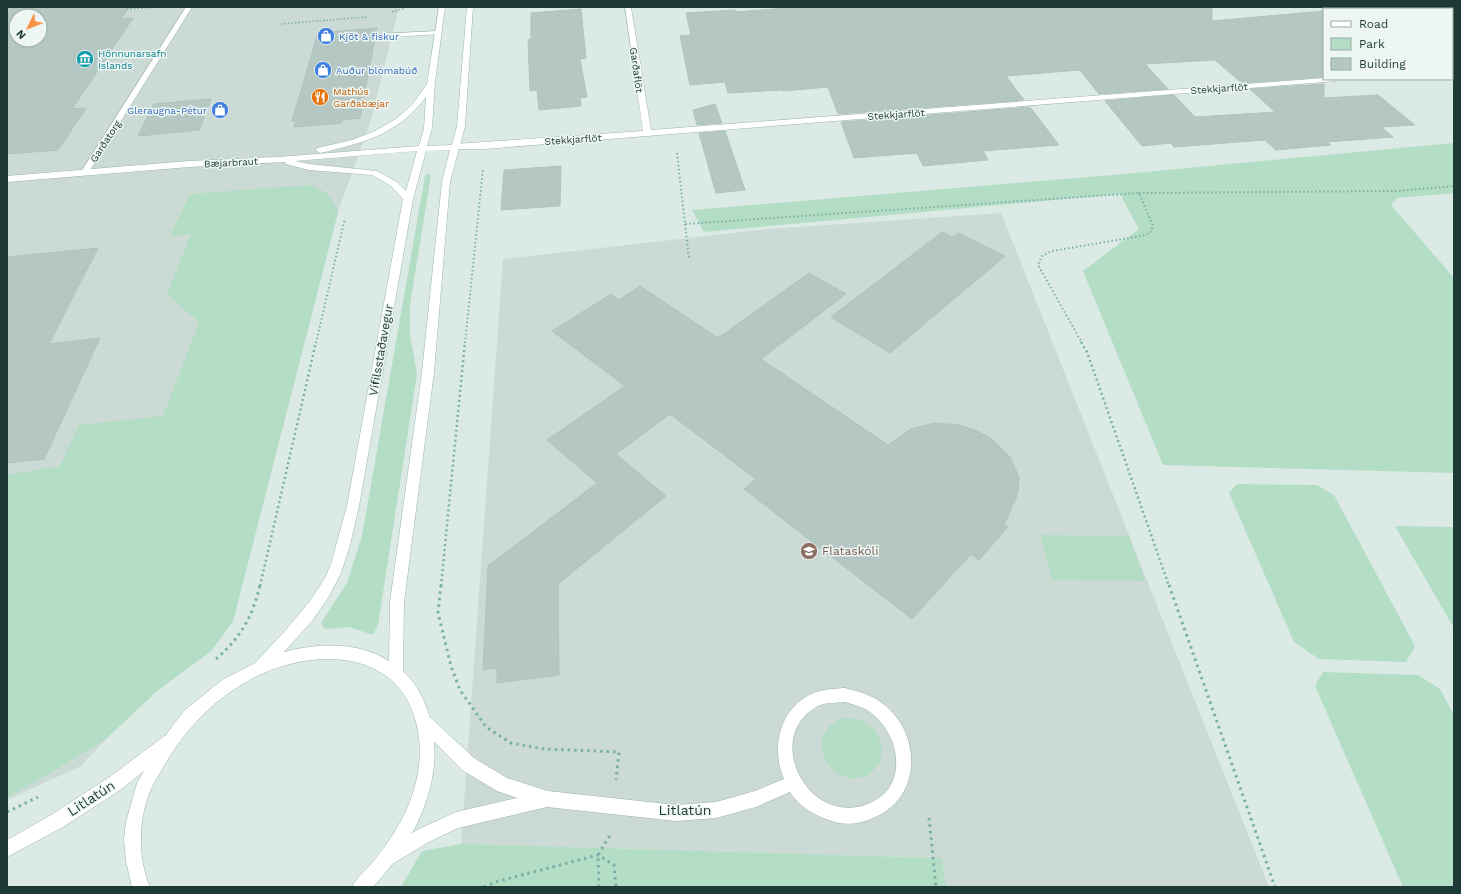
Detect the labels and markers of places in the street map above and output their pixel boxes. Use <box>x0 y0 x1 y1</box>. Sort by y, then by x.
shop icon: Kjöt & fiskur <box>316 26 336 46</box>
place label: Kjöt & fiskur <box>339 31 399 42</box>
place label: Hönnunarsafn Íslands <box>98 48 167 71</box>
museum icon: Hönnunarsafn Íslands <box>75 49 95 69</box>
shop icon: Auður blómabúð <box>313 60 333 80</box>
place label: Auður blómabúð <box>336 65 417 76</box>
place label: Mathús Garðabæjar <box>333 86 389 109</box>
restaurant icon: Mathús Garðabæjar <box>310 87 330 107</box>
shop icon: Gleraugna-Pétur <box>210 100 230 120</box>
place label: Gleraugna-Pétur <box>127 105 207 116</box>
school or university icon: Flataskóli <box>799 541 819 561</box>
place label: Flataskóli <box>822 544 878 558</box>

